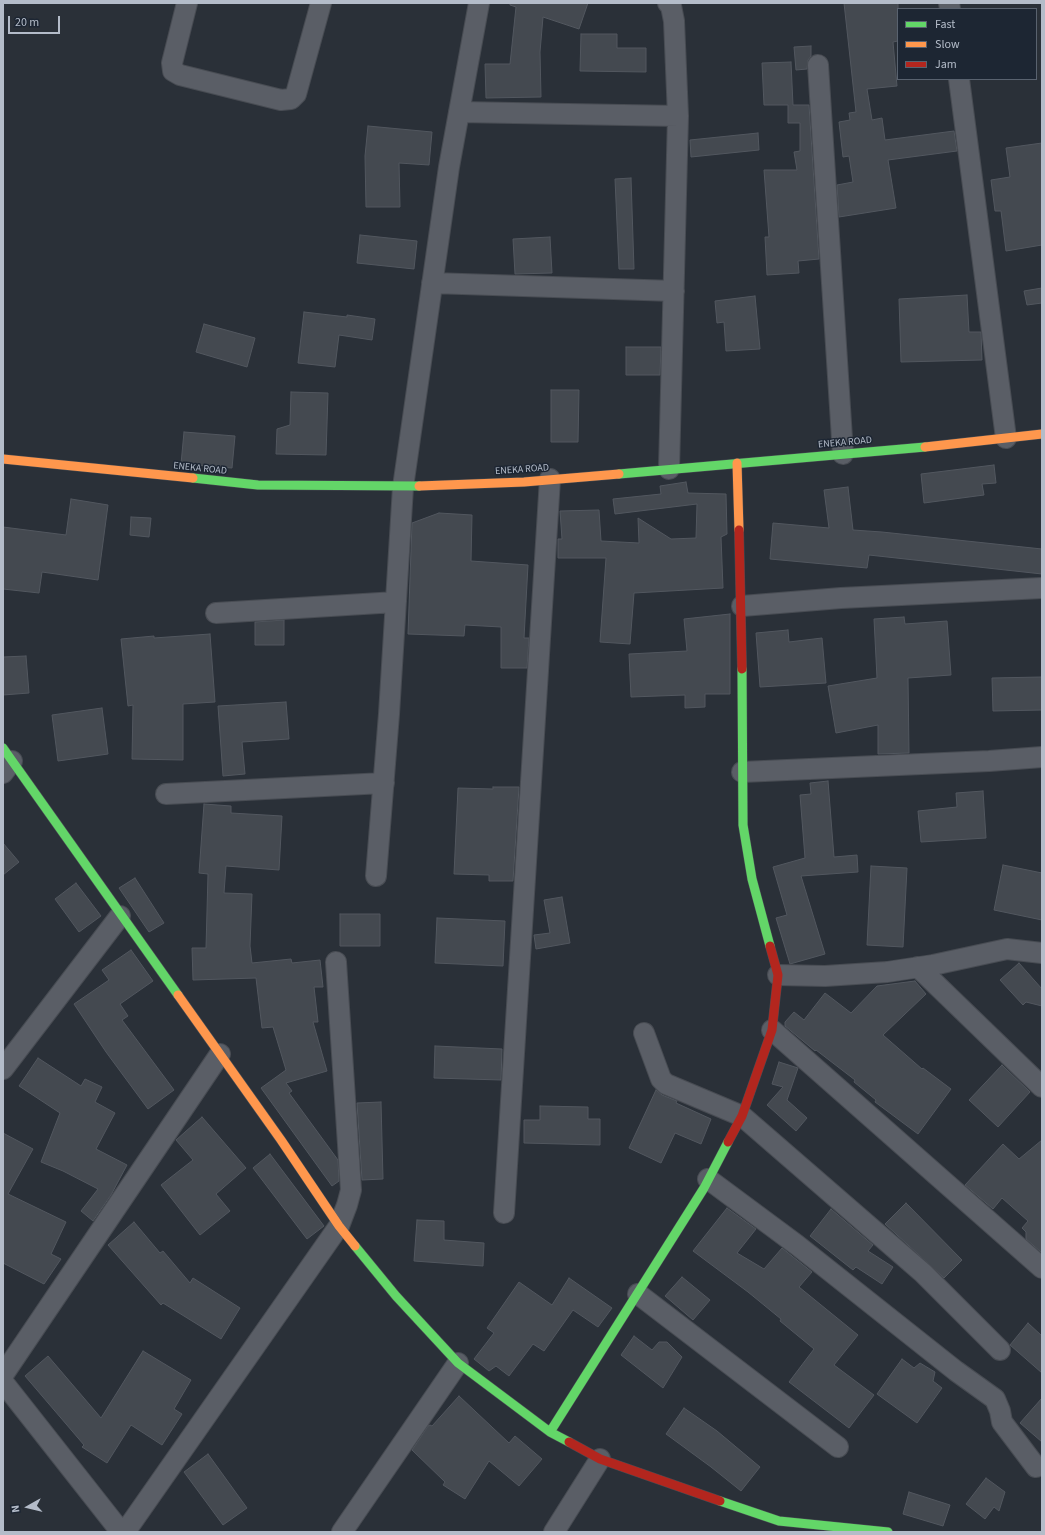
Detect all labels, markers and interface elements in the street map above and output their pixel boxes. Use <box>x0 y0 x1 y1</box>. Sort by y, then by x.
scale bar <box>10 8 62 34</box>
legend <box>897 8 1037 80</box>
text: 20 m <box>15 14 39 31</box>
text: Fast <box>935 16 955 33</box>
text: Slow <box>935 36 960 53</box>
text: Jam <box>935 56 957 73</box>
street label: ENEKA ROAD <box>818 435 872 451</box>
street label: ENEKA ROAD <box>173 460 227 478</box>
street label: ENEKA ROAD <box>495 462 549 478</box>
north arrow <box>8 1487 48 1527</box>
text: N <box>8 1504 24 1513</box>

